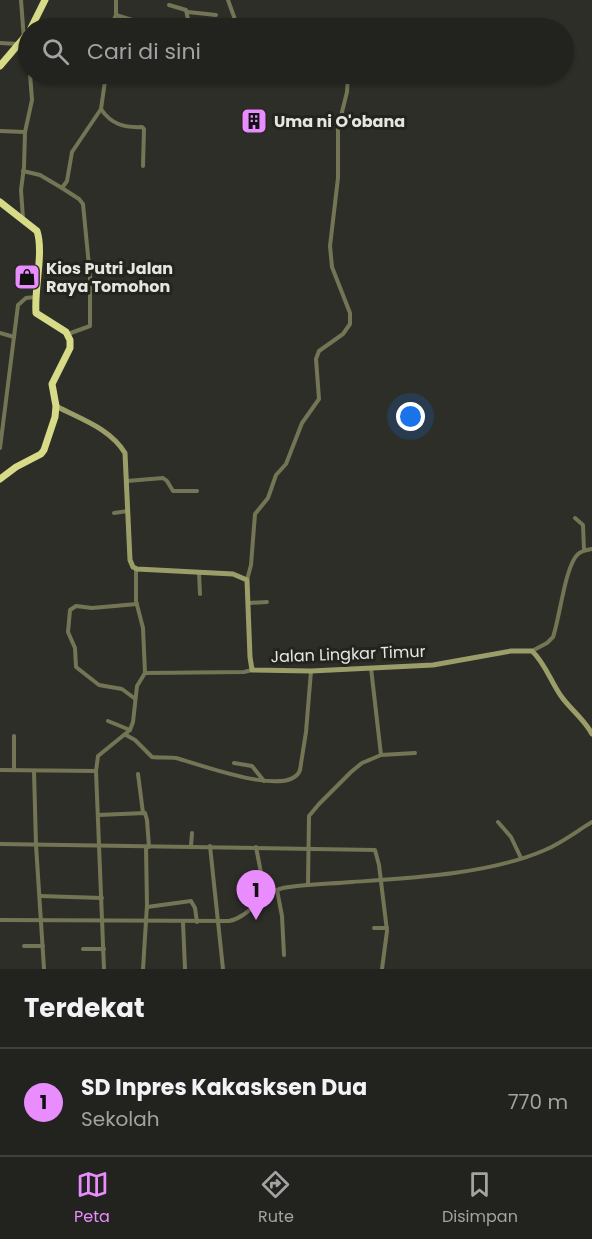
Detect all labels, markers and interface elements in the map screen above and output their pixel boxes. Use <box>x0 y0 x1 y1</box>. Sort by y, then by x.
search box <box>18 18 574 84</box>
icon: search <box>39 35 72 68</box>
text: Cari di sini <box>87 36 201 67</box>
building icon: Uma ni O'obana <box>239 106 269 136</box>
place label: Uma ni O'obana <box>274 110 405 133</box>
place label: Kios Putri Jalan Raya Tomohon <box>46 257 173 298</box>
shop icon: Kios Putri Jalan Raya Tomohon <box>12 262 42 292</box>
your location <box>396 402 425 431</box>
street label: Jalan Lingkar Timur <box>270 640 426 668</box>
pin: 1 <box>236 870 276 920</box>
text: Terdekat <box>24 990 144 1026</box>
text: SD Inpres Kakasksen Dua <box>81 1072 367 1103</box>
text: 1 <box>40 1088 47 1116</box>
text: 770 m <box>508 1088 568 1116</box>
text: Sekolah <box>81 1105 159 1133</box>
tab: Peta <box>74 1168 110 1229</box>
tab: Rute <box>258 1168 294 1229</box>
tab: Disimpan <box>442 1168 518 1229</box>

